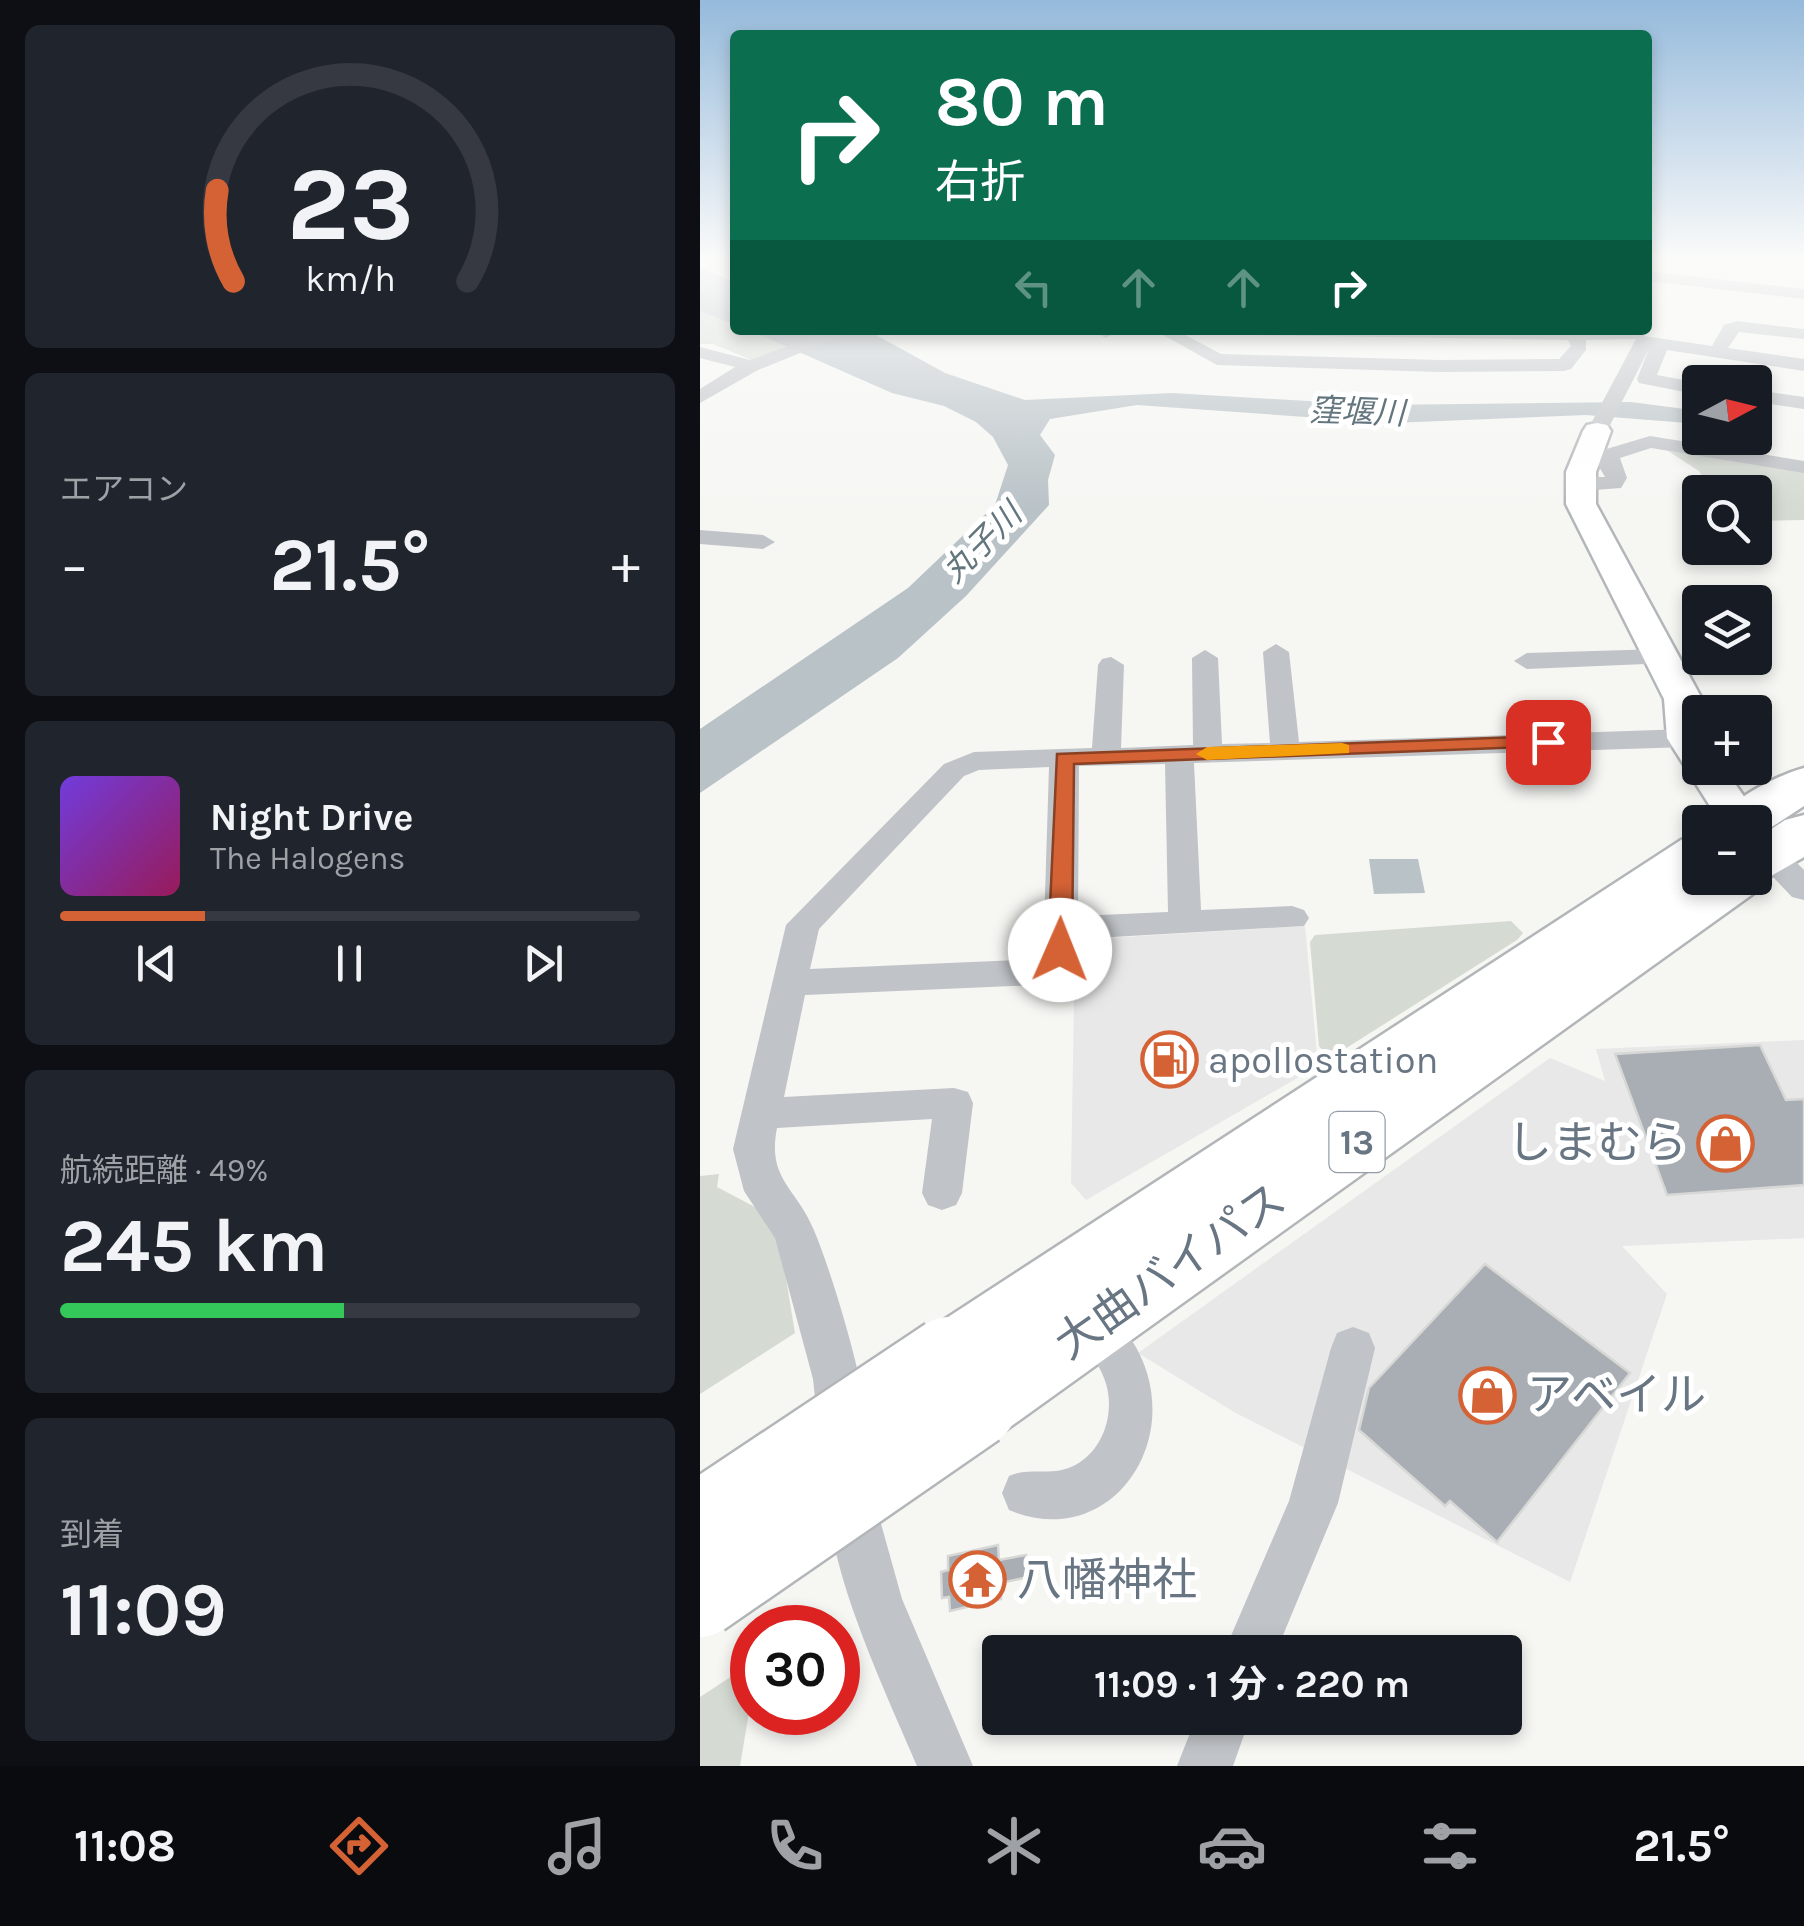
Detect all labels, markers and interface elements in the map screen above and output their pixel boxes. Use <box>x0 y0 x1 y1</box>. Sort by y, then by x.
text: 80 m <box>935 61 1109 143</box>
icon: right <box>770 70 900 200</box>
text: 23 <box>286 144 414 265</box>
text: 右折 <box>935 156 1025 208</box>
text: km/h <box>305 258 395 300</box>
icon: left <box>1006 260 1061 315</box>
icon: ahead <box>1111 260 1166 315</box>
icon: ahead <box>1216 260 1271 315</box>
icon: right <box>1321 260 1376 315</box>
north arrow <box>1682 365 1772 455</box>
map controls <box>1682 365 1772 895</box>
water label: 窪堰川 <box>1308 392 1409 432</box>
text: エアコン <box>60 471 188 508</box>
button: search <box>1682 475 1772 565</box>
water label: 丸子川 <box>935 494 1031 590</box>
text: 21.5° <box>269 521 431 609</box>
text: − <box>60 533 89 597</box>
text: + <box>611 533 640 597</box>
button: layers <box>1682 585 1772 675</box>
button: + <box>1682 695 1772 785</box>
pin <box>1506 700 1591 785</box>
icon: arrive <box>1521 715 1576 770</box>
text: Night Drive <box>210 795 413 840</box>
button: − <box>1682 805 1772 895</box>
text: The Halogens <box>210 840 405 877</box>
position arrow <box>1008 898 1112 1002</box>
icon: previous <box>129 936 184 991</box>
icon: pause <box>322 936 377 991</box>
icon: next <box>516 936 571 991</box>
fuel station icon: apollostation <box>1139 1030 1199 1090</box>
place label: apollostation <box>1208 1038 1438 1083</box>
road number: 13 <box>1330 1112 1384 1172</box>
shop icon: しまむら <box>1696 1113 1756 1173</box>
place label: しまむら <box>1507 1117 1687 1169</box>
text: 航続距離 · 49% <box>60 1152 269 1189</box>
street label: 大曲バイパス <box>1045 1173 1295 1369</box>
text: 245 km <box>60 1202 328 1290</box>
shop icon: アベイル <box>1458 1365 1518 1425</box>
place label: アベイル <box>1527 1369 1706 1421</box>
text: 到着 <box>60 1516 124 1553</box>
temple icon: 八幡神社 <box>948 1550 1008 1610</box>
place label: 八幡神社 <box>1017 1554 1197 1606</box>
text: 11:09 <box>60 1566 227 1654</box>
speed limit sign: 30 <box>730 1605 860 1735</box>
text: 11:09 · 1 分 · 220 m <box>1094 1662 1410 1707</box>
icon: directions <box>324 1811 394 1881</box>
icon: music <box>542 1811 612 1881</box>
icon: phone <box>760 1811 830 1881</box>
icon: climate <box>979 1811 1049 1881</box>
icon: car <box>1197 1811 1267 1881</box>
icon: filters <box>1415 1811 1485 1881</box>
text: 11:08 <box>74 1820 176 1872</box>
text: 21.5° <box>1633 1820 1730 1872</box>

